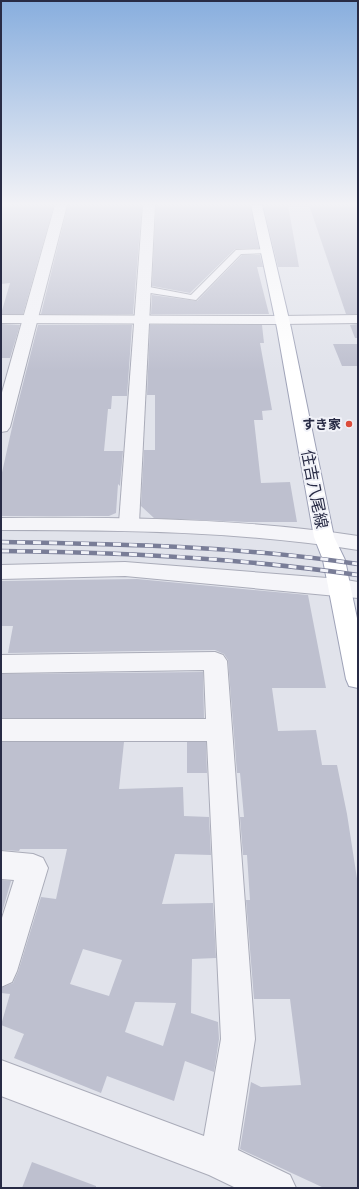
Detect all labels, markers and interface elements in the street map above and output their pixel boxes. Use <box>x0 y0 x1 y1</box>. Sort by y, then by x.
place label: すき家 <box>302 418 341 432</box>
marker: すき家 <box>344 419 354 429</box>
street label: 住吉八尾線 <box>299 448 330 530</box>

